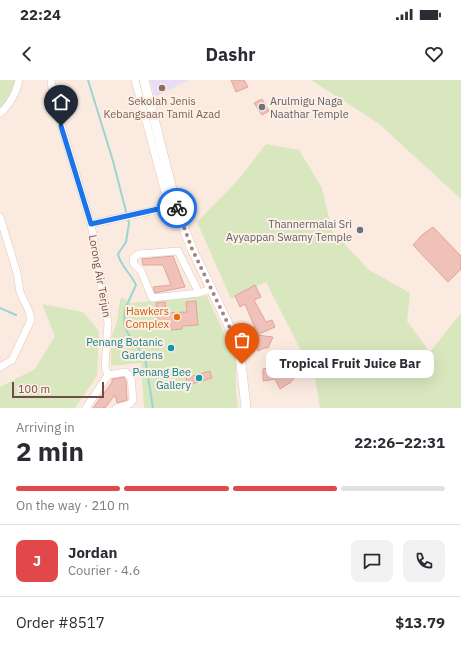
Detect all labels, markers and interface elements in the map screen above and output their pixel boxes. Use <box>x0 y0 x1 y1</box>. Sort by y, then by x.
text: 22:24 <box>20 5 61 24</box>
icon: back <box>16 43 38 65</box>
text: Dashr <box>206 43 255 66</box>
icon: heart <box>423 43 445 65</box>
marker: Sekolah Jenis Kebangsaan Tamil Azad <box>157 83 167 93</box>
pin <box>44 85 78 126</box>
icon: home <box>50 91 72 113</box>
place label: Sekolah Jenis Kebangsaan Tamil Azad <box>104 94 220 121</box>
place label: Arulmigu Naga Naathar Temple <box>270 94 349 121</box>
marker: Arulmigu Naga Naathar Temple <box>257 102 267 112</box>
courier <box>157 188 197 228</box>
icon: bike <box>166 197 188 219</box>
place label: Thannermalai Sri Ayyappan Swamy Temple <box>226 217 352 244</box>
marker: Thannermalai Sri Ayyappan Swamy Temple <box>355 225 365 235</box>
street label: Lorong Air Terjun <box>86 234 114 318</box>
place label: Hawkers Complex <box>126 304 169 331</box>
marker: Hawkers Complex <box>172 312 182 322</box>
pin <box>225 323 259 364</box>
icon: bag <box>231 329 253 351</box>
place label: Penang Botanic Gardens <box>86 335 163 362</box>
marker: Penang Botanic Gardens <box>166 343 176 353</box>
callout: Tropical Fruit Juice Bar <box>266 350 434 378</box>
text: Tropical Fruit Juice Bar <box>279 355 421 372</box>
place label: Penang Bee Gallery <box>132 365 192 392</box>
marker: Penang Bee Gallery <box>194 373 204 383</box>
scale bar <box>12 380 104 399</box>
text: 100 m <box>18 382 50 396</box>
text: Arriving in <box>16 419 75 436</box>
text: 22:26–22:31 <box>354 433 445 452</box>
text: 2 min <box>16 434 84 468</box>
text: On the way · 210 m <box>16 497 129 514</box>
button: chat <box>351 540 393 582</box>
button: phone <box>403 540 445 582</box>
text: Jordan <box>68 543 117 562</box>
text: J <box>33 551 41 570</box>
text: Courier · 4.6 <box>68 562 140 579</box>
text: Order #8517 <box>16 613 105 632</box>
text: $13.79 <box>395 613 445 632</box>

